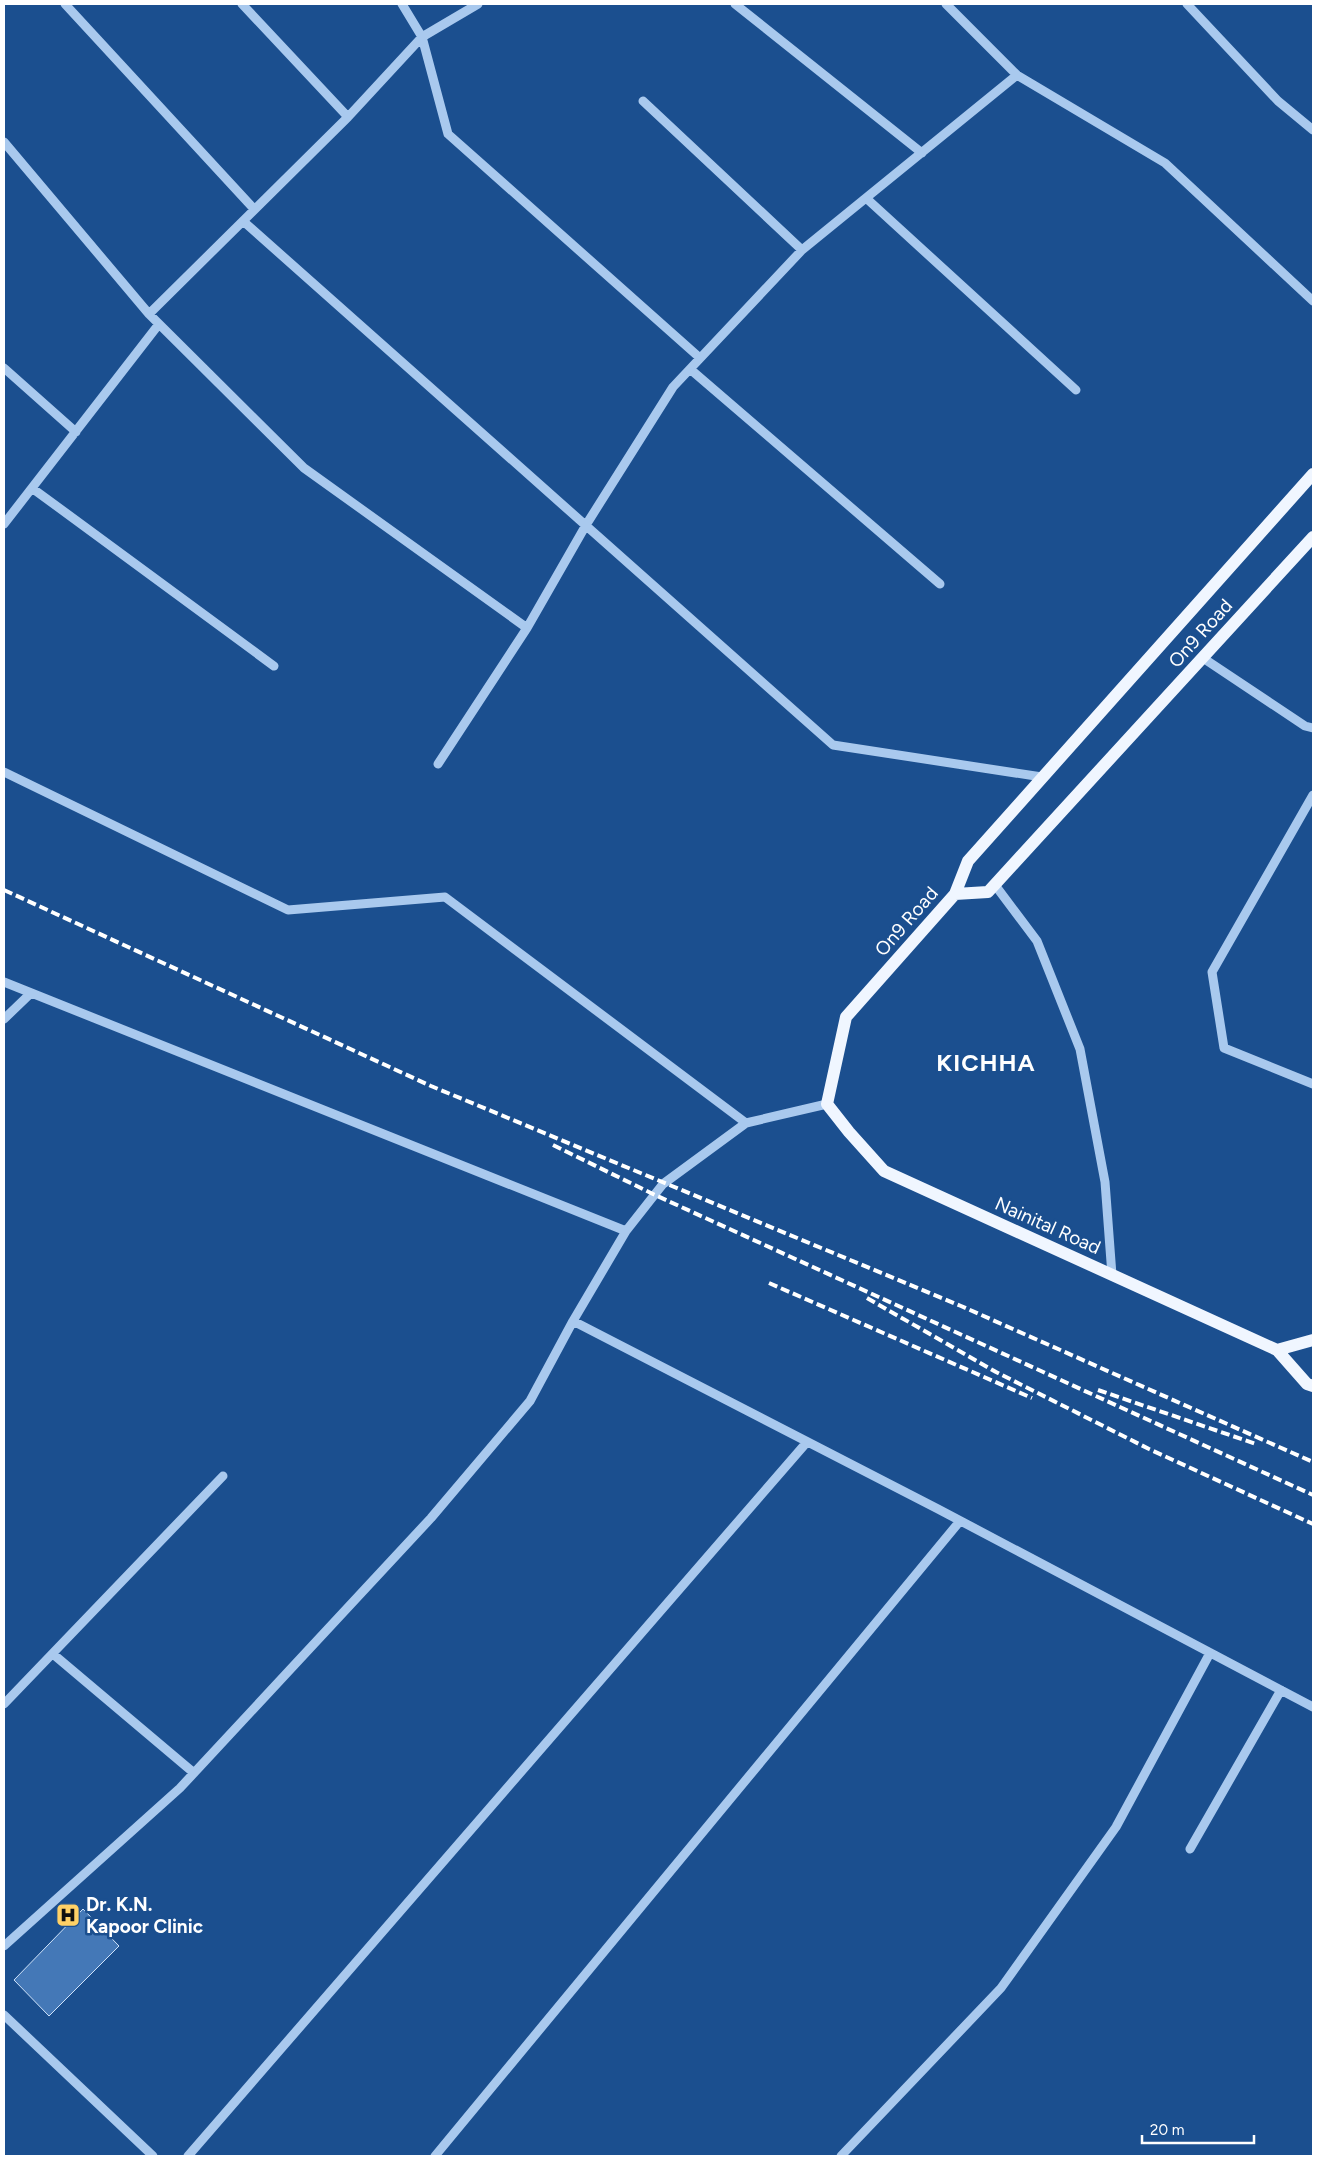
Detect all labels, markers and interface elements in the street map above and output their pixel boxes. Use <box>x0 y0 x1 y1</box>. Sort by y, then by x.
street label: On9 Road <box>1164 594 1237 672</box>
street label: On9 Road <box>870 882 943 961</box>
district label: KICHHA <box>936 1048 1036 1077</box>
street label: Nainital Road <box>991 1192 1104 1259</box>
place label: Dr. K.N. Kapoor Clinic <box>86 1893 203 1938</box>
hospital icon: Dr. K.N. Kapoor Clinic <box>55 1902 81 1928</box>
scale bar <box>1142 2112 1254 2144</box>
text: 20 m <box>1150 2121 1184 2139</box>

